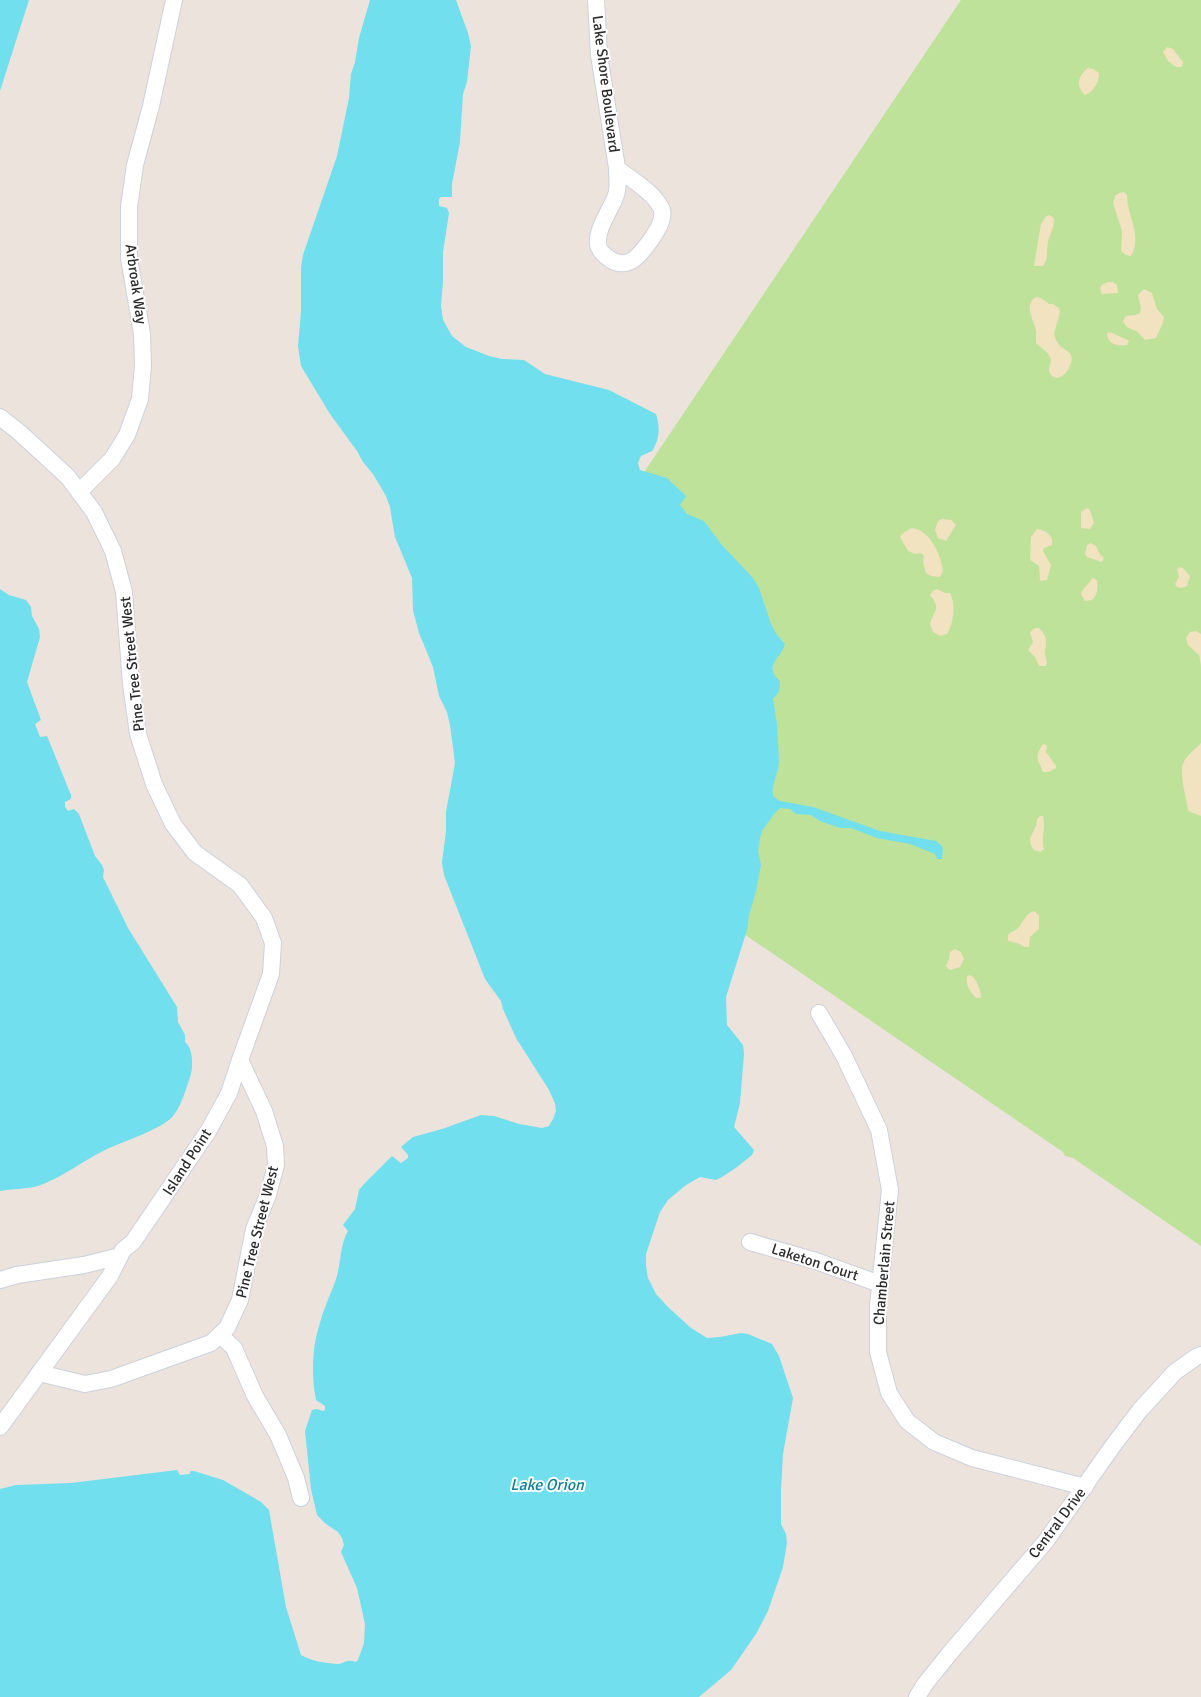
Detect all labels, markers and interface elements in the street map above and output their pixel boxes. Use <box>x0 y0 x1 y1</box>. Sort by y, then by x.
street label: Lake Shore Boulevard <box>589 14 623 154</box>
street label: Arbroak Way <box>121 243 151 325</box>
street label: Pine Tree Street West <box>116 596 148 732</box>
street label: Island Point <box>159 1125 215 1199</box>
street label: Pine Tree Street West <box>232 1164 282 1300</box>
street label: Chamberlain Street <box>870 1200 898 1326</box>
street label: Laketon Court <box>769 1239 861 1285</box>
water label: Lake Orion <box>510 1475 585 1495</box>
street label: Central Drive <box>1024 1484 1090 1562</box>

